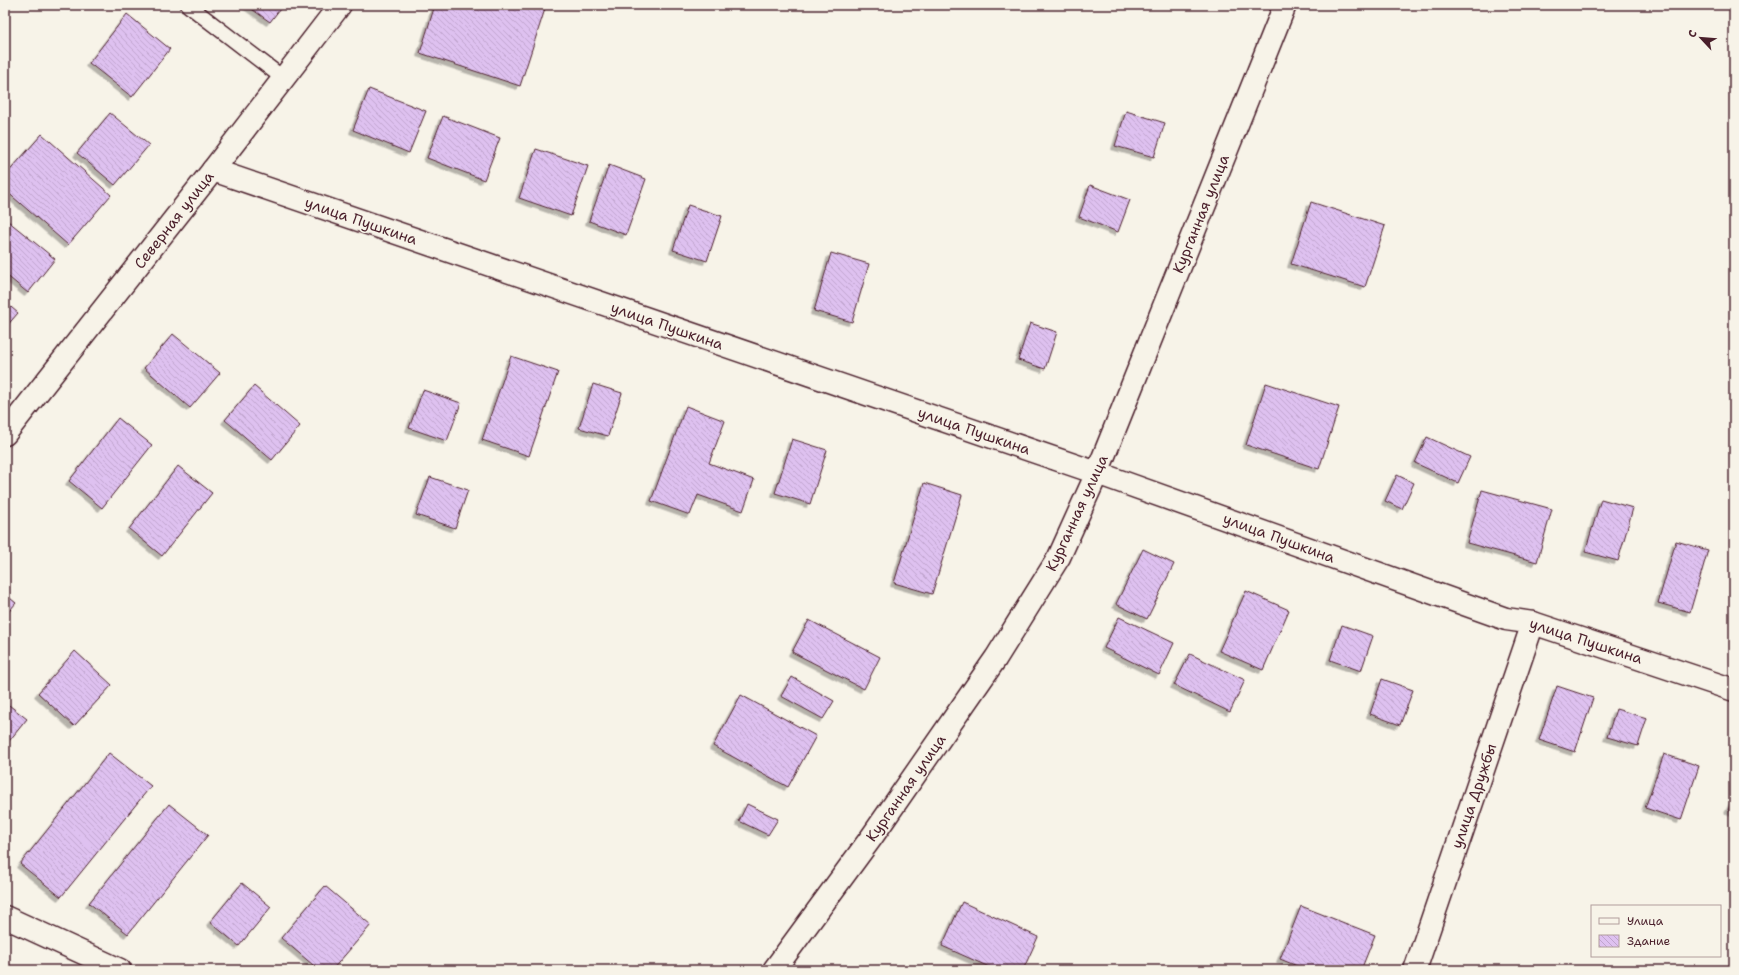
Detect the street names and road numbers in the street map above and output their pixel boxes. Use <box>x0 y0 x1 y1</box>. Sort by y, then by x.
street label: Курганная улица <box>1168 151 1234 276</box>
street label: Северная улица <box>130 167 219 273</box>
street label: улица Пушкина <box>302 192 421 250</box>
street label: улица Пушкина <box>608 297 727 355</box>
street label: улица Пушкина <box>915 402 1034 460</box>
street label: Курганная улица <box>1041 451 1113 575</box>
street label: улица Пушкина <box>1220 508 1338 568</box>
street label: улица Пушкина <box>1527 613 1646 669</box>
street label: Курганная улица <box>861 730 951 846</box>
street label: улица Дружбы <box>1447 741 1501 851</box>

